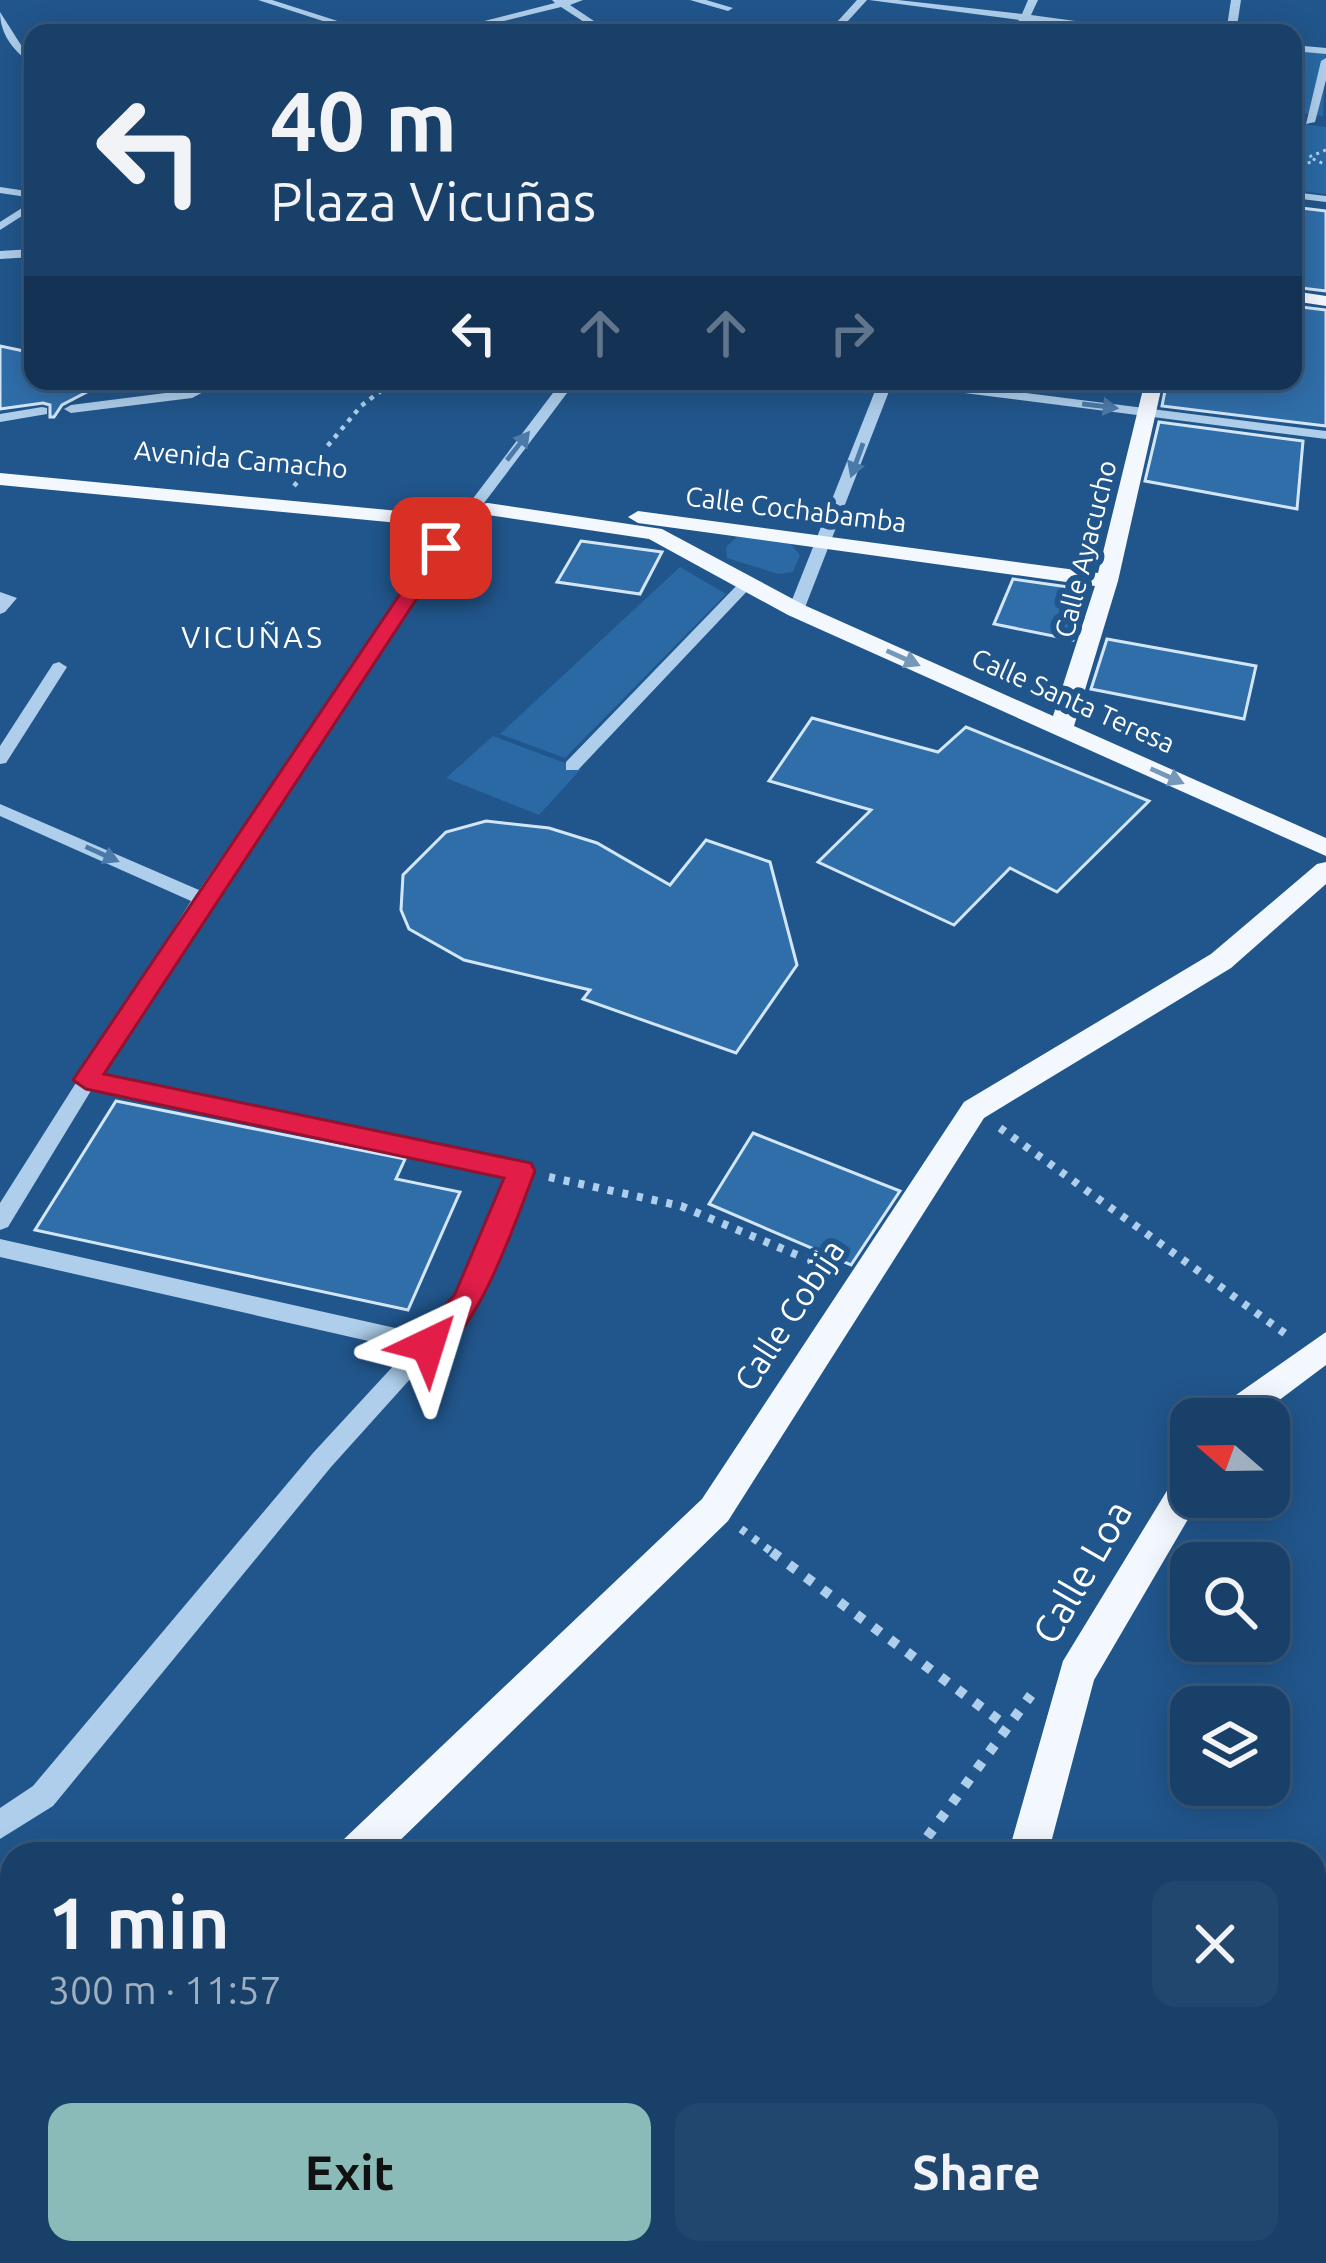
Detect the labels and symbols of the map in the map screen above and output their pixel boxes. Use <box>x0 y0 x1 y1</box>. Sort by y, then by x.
one-way arrow <box>1082 396 1120 415</box>
one-way arrow <box>505 430 530 461</box>
street label: Avenida Camacho <box>133 435 349 483</box>
one-way arrow <box>846 443 865 479</box>
street label: Calle Ayacucho <box>1048 457 1122 641</box>
street label: Calle Cochabamba <box>684 481 908 537</box>
pin <box>390 497 492 599</box>
district label: VICUÑAS <box>181 620 325 654</box>
street label: Calle Santa Teresa <box>967 642 1180 758</box>
one-way arrow <box>886 648 921 668</box>
one-way arrow <box>1150 766 1185 786</box>
one-way arrow <box>85 845 120 865</box>
street label: Calle Cobija <box>726 1232 851 1397</box>
position arrow <box>365 1282 491 1408</box>
north arrow <box>1170 1398 1290 1518</box>
street label: Calle Loa <box>1024 1493 1140 1651</box>

